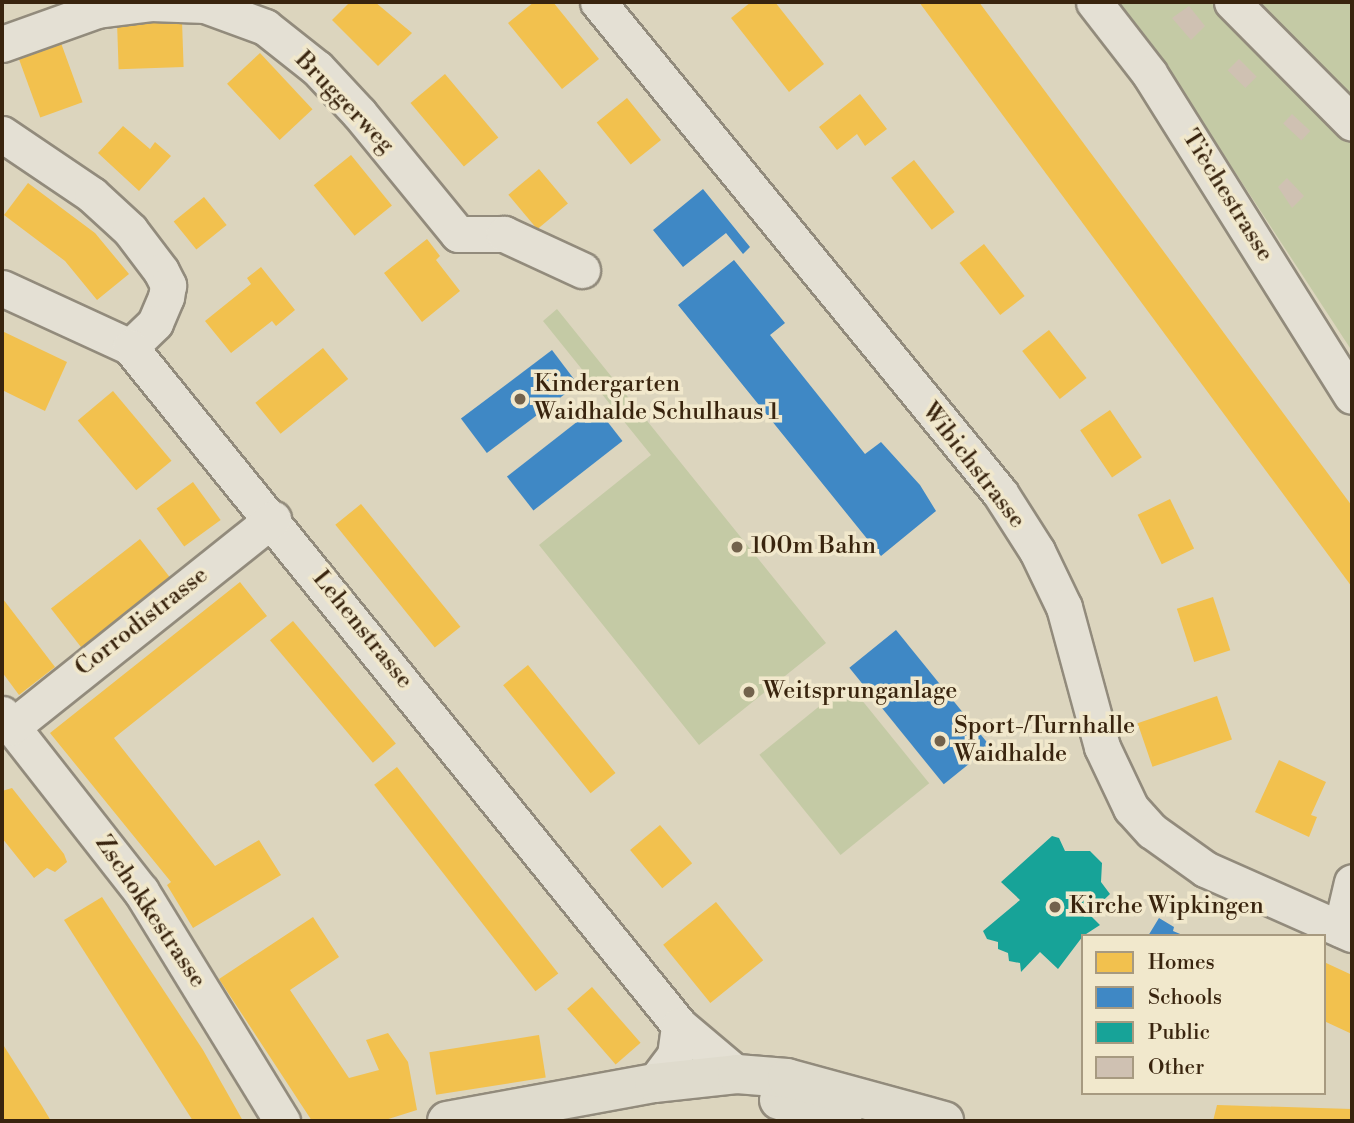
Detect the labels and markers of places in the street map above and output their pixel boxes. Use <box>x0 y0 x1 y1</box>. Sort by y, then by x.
place label: Kindergarten Waidhalde Schulhaus 1 <box>534 371 779 427</box>
marker: Kindergarten Waidhalde Schulhaus 1 <box>512 391 528 407</box>
place label: 100m Bahn <box>751 533 876 561</box>
marker: 100m Bahn <box>729 539 745 555</box>
place label: Weitsprunganlage <box>763 678 957 706</box>
marker: Weitsprunganlage <box>741 684 757 700</box>
place label: Sport-/Turnhalle Waidhalde <box>954 713 1135 769</box>
marker: Sport-/Turnhalle Waidhalde <box>932 733 948 749</box>
place label: Kirche Wipkingen <box>1069 893 1264 921</box>
marker: Kirche Wipkingen <box>1047 899 1063 915</box>

